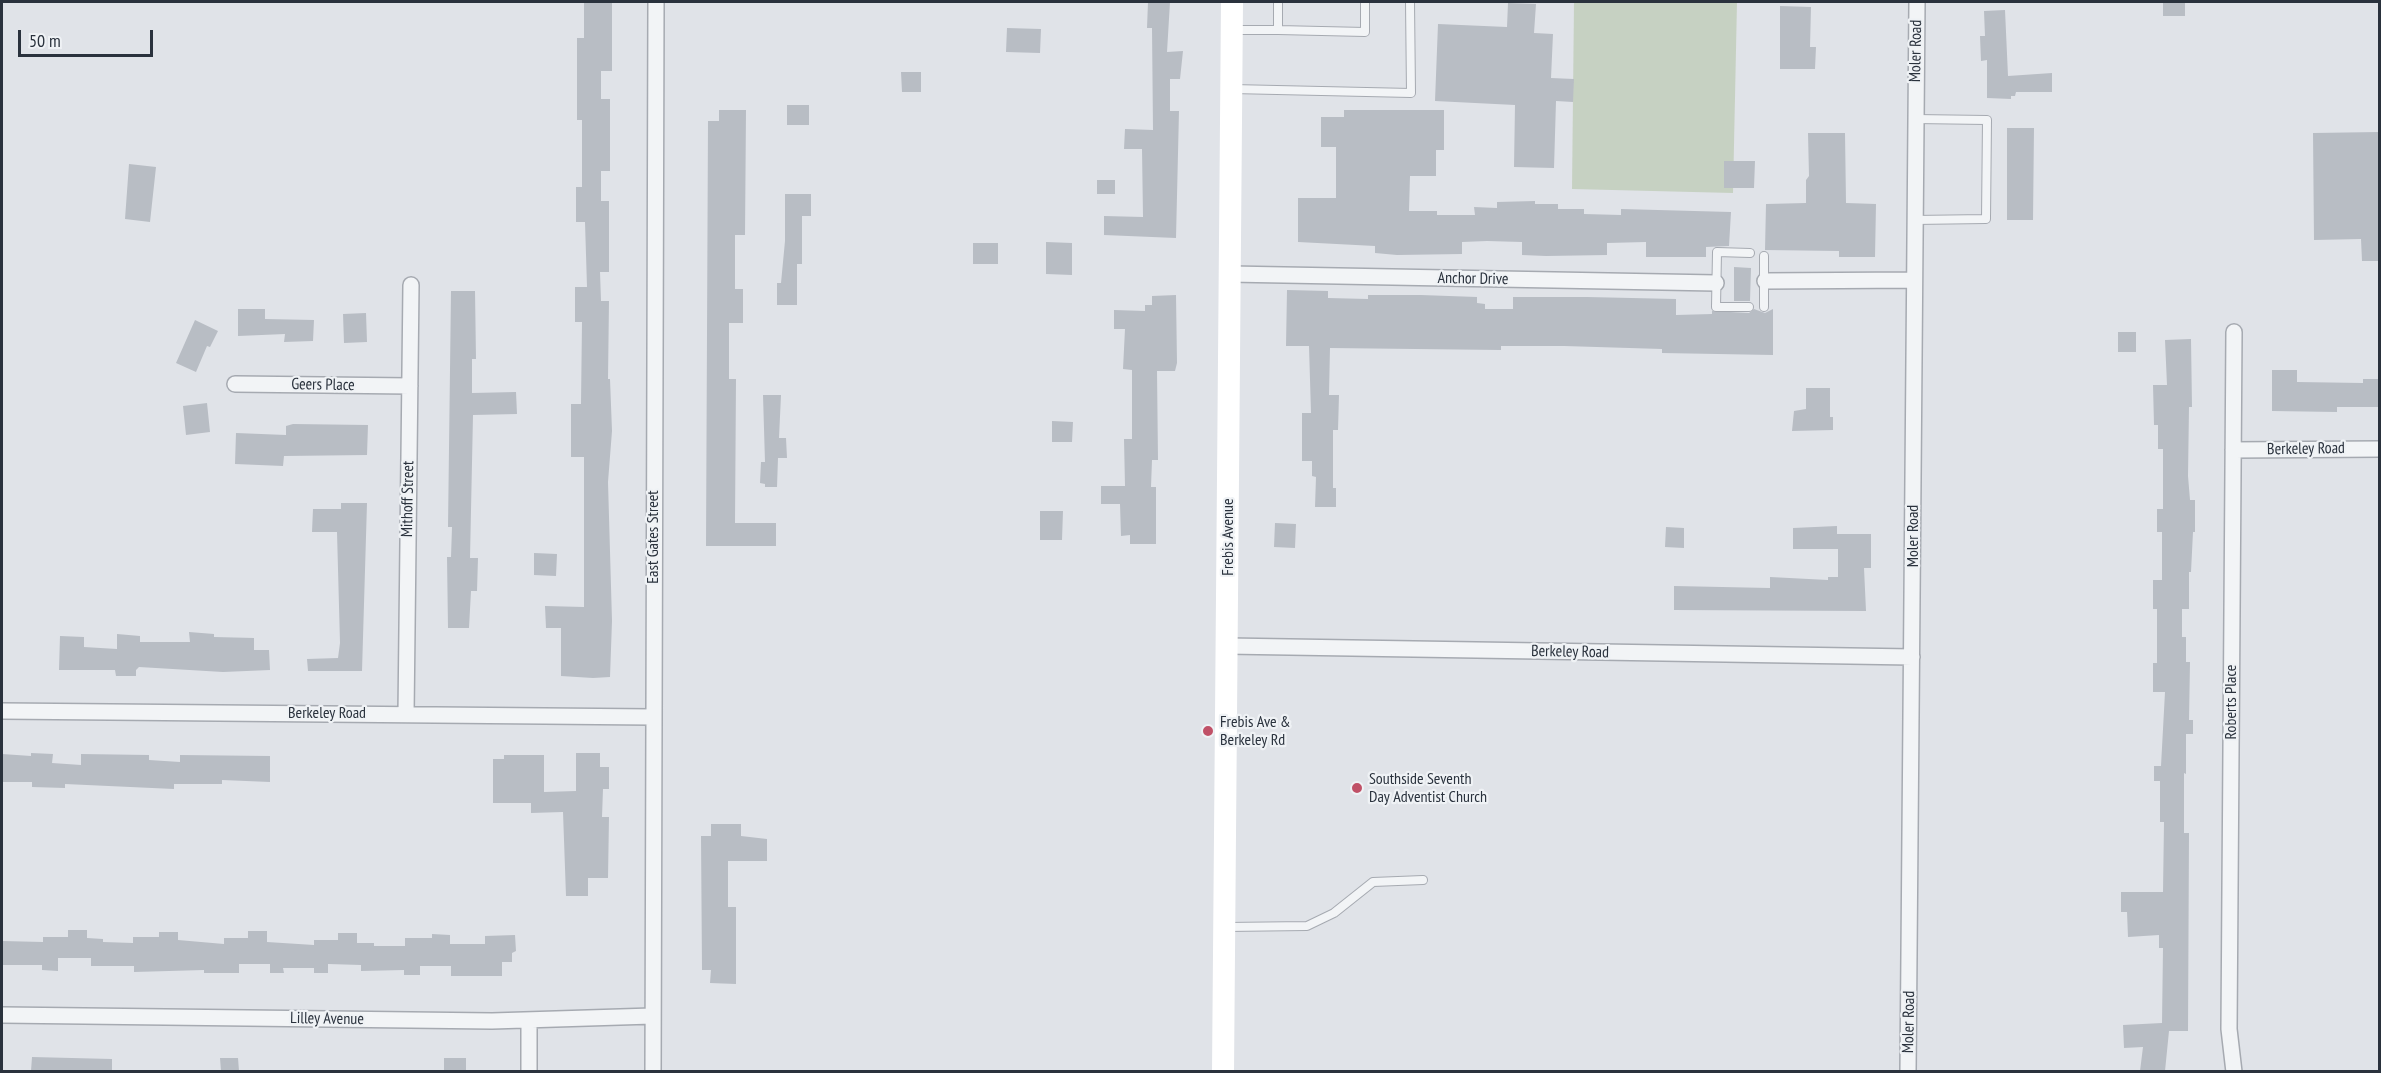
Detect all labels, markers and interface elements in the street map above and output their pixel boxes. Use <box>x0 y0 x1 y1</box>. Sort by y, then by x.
scale bar <box>21 18 156 56</box>
street label: Moler Road <box>1906 20 1926 82</box>
text: 50 m <box>29 29 61 52</box>
street label: Anchor Drive <box>1437 269 1509 289</box>
street label: Geers Place <box>291 375 355 395</box>
street label: Berkeley Road <box>2267 439 2345 459</box>
street label: Mithoff Street <box>398 461 418 537</box>
street label: East Gates Street <box>643 490 663 584</box>
street label: Frebis Avenue <box>1218 498 1238 576</box>
street label: Moler Road <box>1903 505 1923 567</box>
street label: Berkeley Road <box>1531 642 1609 662</box>
street label: Roberts Place <box>2221 665 2241 739</box>
street label: Berkeley Road <box>288 703 366 723</box>
place label: Frebis Ave & Berkeley Rd <box>1220 712 1291 750</box>
marker: Frebis Ave & Berkeley Rd <box>1201 724 1215 738</box>
place label: Southside Seventh Day Adventist Church <box>1369 769 1487 807</box>
marker: Southside Seventh Day Adventist Church <box>1350 781 1364 795</box>
street label: Moler Road <box>1899 991 1919 1053</box>
street label: Lilley Avenue <box>290 1009 364 1029</box>

